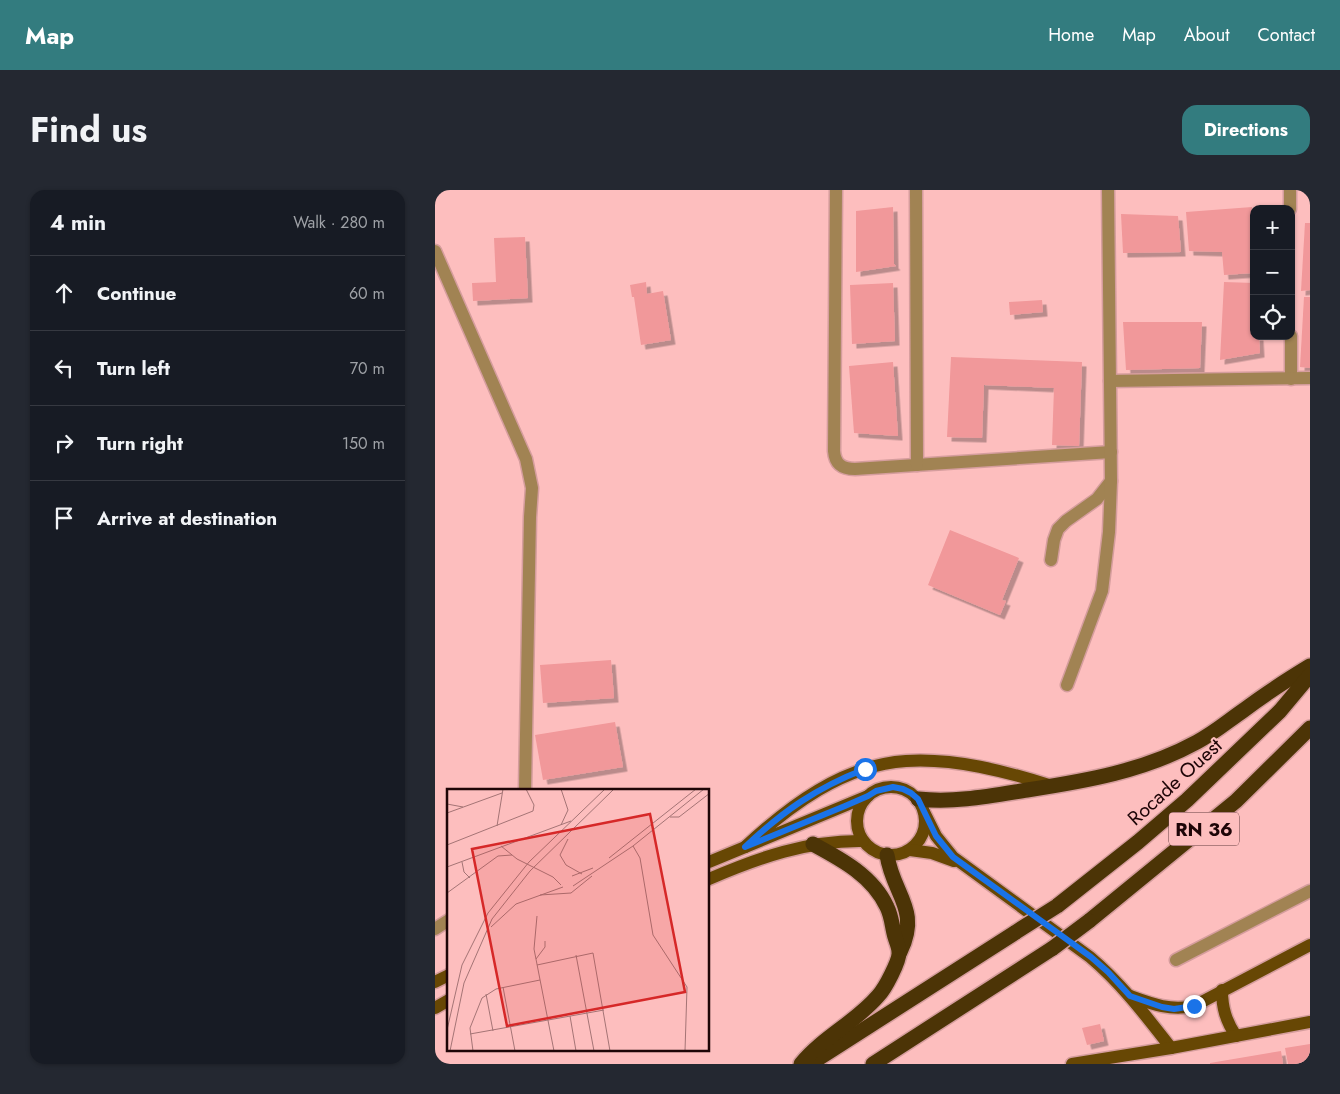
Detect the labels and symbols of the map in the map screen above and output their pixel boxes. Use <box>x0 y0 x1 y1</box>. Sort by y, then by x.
street label: Rocade Ouest <box>1121 731 1229 832</box>
route start <box>854 758 877 781</box>
inset map <box>447 789 710 1052</box>
road number: RN 36 <box>1169 812 1239 846</box>
route end <box>1183 995 1206 1018</box>

